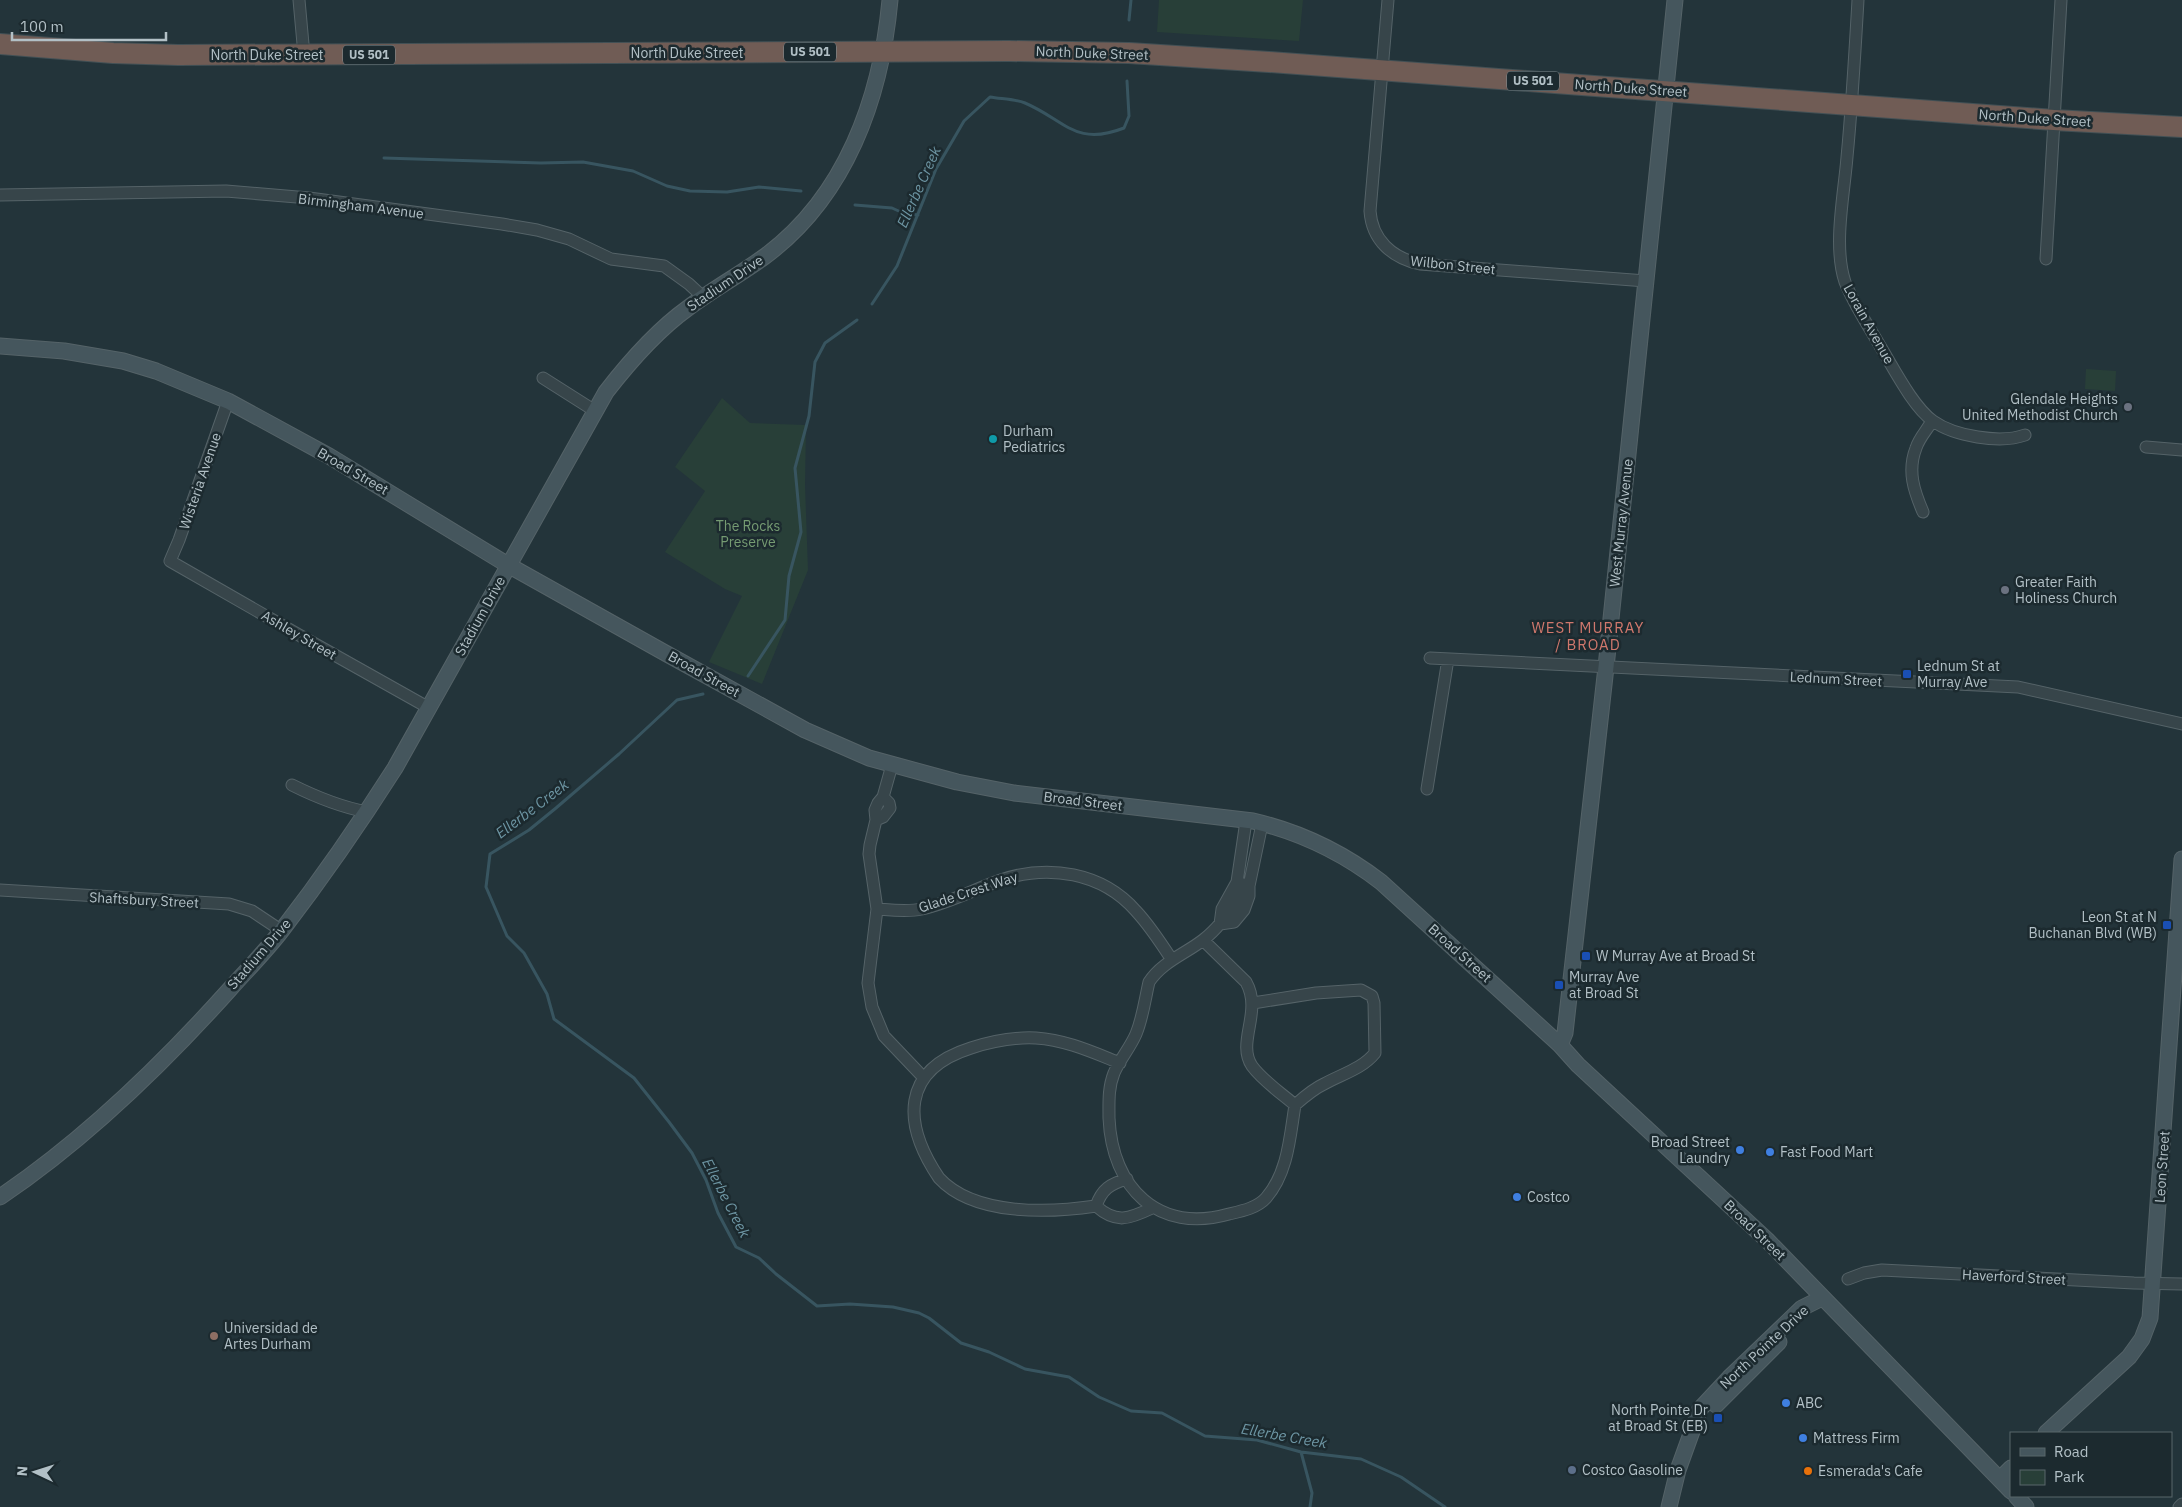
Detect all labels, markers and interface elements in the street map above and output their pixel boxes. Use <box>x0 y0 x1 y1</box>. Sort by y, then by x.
scale bar <box>12 10 166 42</box>
text: 100 m <box>20 17 64 36</box>
road number: US 501 <box>784 42 836 62</box>
street label: North Duke Street <box>1035 42 1149 64</box>
street label: North Duke Street <box>631 44 744 62</box>
street label: North Duke Street <box>211 46 324 64</box>
road number: US 501 <box>343 46 395 64</box>
road number: US 501 <box>1507 72 1559 90</box>
street label: North Duke Street <box>1574 75 1688 101</box>
street label: North Duke Street <box>1978 105 2092 131</box>
water label: Ellerbe Creek <box>892 143 945 230</box>
street label: Birmingham Avenue <box>297 189 425 223</box>
street label: Stadium Drive <box>683 251 767 315</box>
street label: Wilbon Street <box>1410 252 1496 278</box>
street label: Lorain Avenue <box>1840 281 1899 367</box>
place label: Glendale Heights United Methodist Church <box>1962 390 2118 424</box>
marker: Glendale Heights United Methodist Church <box>2122 401 2134 413</box>
place label: Durham Pediatrics <box>1003 422 1066 456</box>
street label: Wisteria Avenue <box>175 430 225 532</box>
marker: Durham Pediatrics <box>987 433 999 445</box>
street label: Broad Street <box>314 443 392 499</box>
street label: West Murray Avenue <box>1605 458 1637 588</box>
park label: The Rocks Preserve <box>716 517 780 551</box>
street label: Stadium Drive <box>451 573 509 659</box>
place label: Greater Faith Holiness Church <box>2015 573 2117 607</box>
marker: Greater Faith Holiness Church <box>1999 584 2011 596</box>
street label: Ashley Street <box>258 606 340 664</box>
district label: WEST MURRAY / BROAD <box>1532 618 1645 654</box>
street label: Broad Street <box>665 647 743 701</box>
place label: Lednum St at Murray Ave <box>1917 657 2000 691</box>
street label: Lednum Street <box>1789 668 1883 690</box>
marker: Lednum St at Murray Ave <box>1901 668 1913 680</box>
water label: Ellerbe Creek <box>491 775 572 842</box>
street label: Broad Street <box>1043 787 1124 815</box>
street label: Glade Crest Way <box>916 867 1020 917</box>
street label: Shaftsbury Street <box>89 888 199 912</box>
place label: Leon St at N Buchanan Blvd (WB) <box>2028 908 2157 942</box>
street label: Stadium Drive <box>223 915 295 993</box>
marker: Leon St at N Buchanan Blvd (WB) <box>2161 919 2173 931</box>
street label: Broad Street <box>1424 920 1496 986</box>
place label: W Murray Ave at Broad St <box>1596 947 1755 965</box>
marker: W Murray Ave at Broad St <box>1580 950 1592 962</box>
place label: Murray Ave at Broad St <box>1569 968 1640 1002</box>
marker: Murray Ave at Broad St <box>1553 979 1565 991</box>
street label: Leon Street <box>2151 1130 2173 1204</box>
place label: Broad Street Laundry <box>1651 1133 1730 1167</box>
place label: Fast Food Mart <box>1780 1143 1873 1161</box>
marker: Broad Street Laundry <box>1734 1144 1746 1156</box>
marker: Fast Food Mart <box>1764 1146 1776 1158</box>
water label: Ellerbe Creek <box>698 1155 755 1241</box>
place label: Costco <box>1527 1188 1570 1206</box>
marker: Costco <box>1511 1191 1523 1203</box>
street label: Broad Street <box>1720 1196 1790 1264</box>
street label: Haverford Street <box>1962 1265 2067 1289</box>
street label: North Pointe Drive <box>1716 1301 1812 1393</box>
place label: Universidad de Artes Durham <box>224 1319 318 1353</box>
marker: Universidad de Artes Durham <box>208 1330 220 1342</box>
place label: ABC <box>1796 1394 1823 1412</box>
marker: ABC <box>1780 1397 1792 1409</box>
place label: North Pointe Dr at Broad St (EB) <box>1608 1401 1708 1435</box>
marker: North Pointe Dr at Broad St (EB) <box>1712 1412 1724 1424</box>
water label: Ellerbe Creek <box>1240 1419 1329 1452</box>
place label: Mattress Firm <box>1813 1429 1900 1447</box>
marker: Mattress Firm <box>1797 1432 1809 1444</box>
legend <box>2010 1432 2172 1497</box>
text: Road <box>2054 1442 2089 1461</box>
north arrow <box>10 1447 60 1497</box>
place label: Costco Gasoline <box>1582 1461 1683 1479</box>
place label: Esmerada's Cafe <box>1818 1462 1923 1480</box>
marker: Costco Gasoline <box>1566 1464 1578 1476</box>
text: N <box>13 1465 31 1477</box>
marker: Esmerada's Cafe <box>1802 1465 1814 1477</box>
text: Park <box>2054 1467 2084 1486</box>

